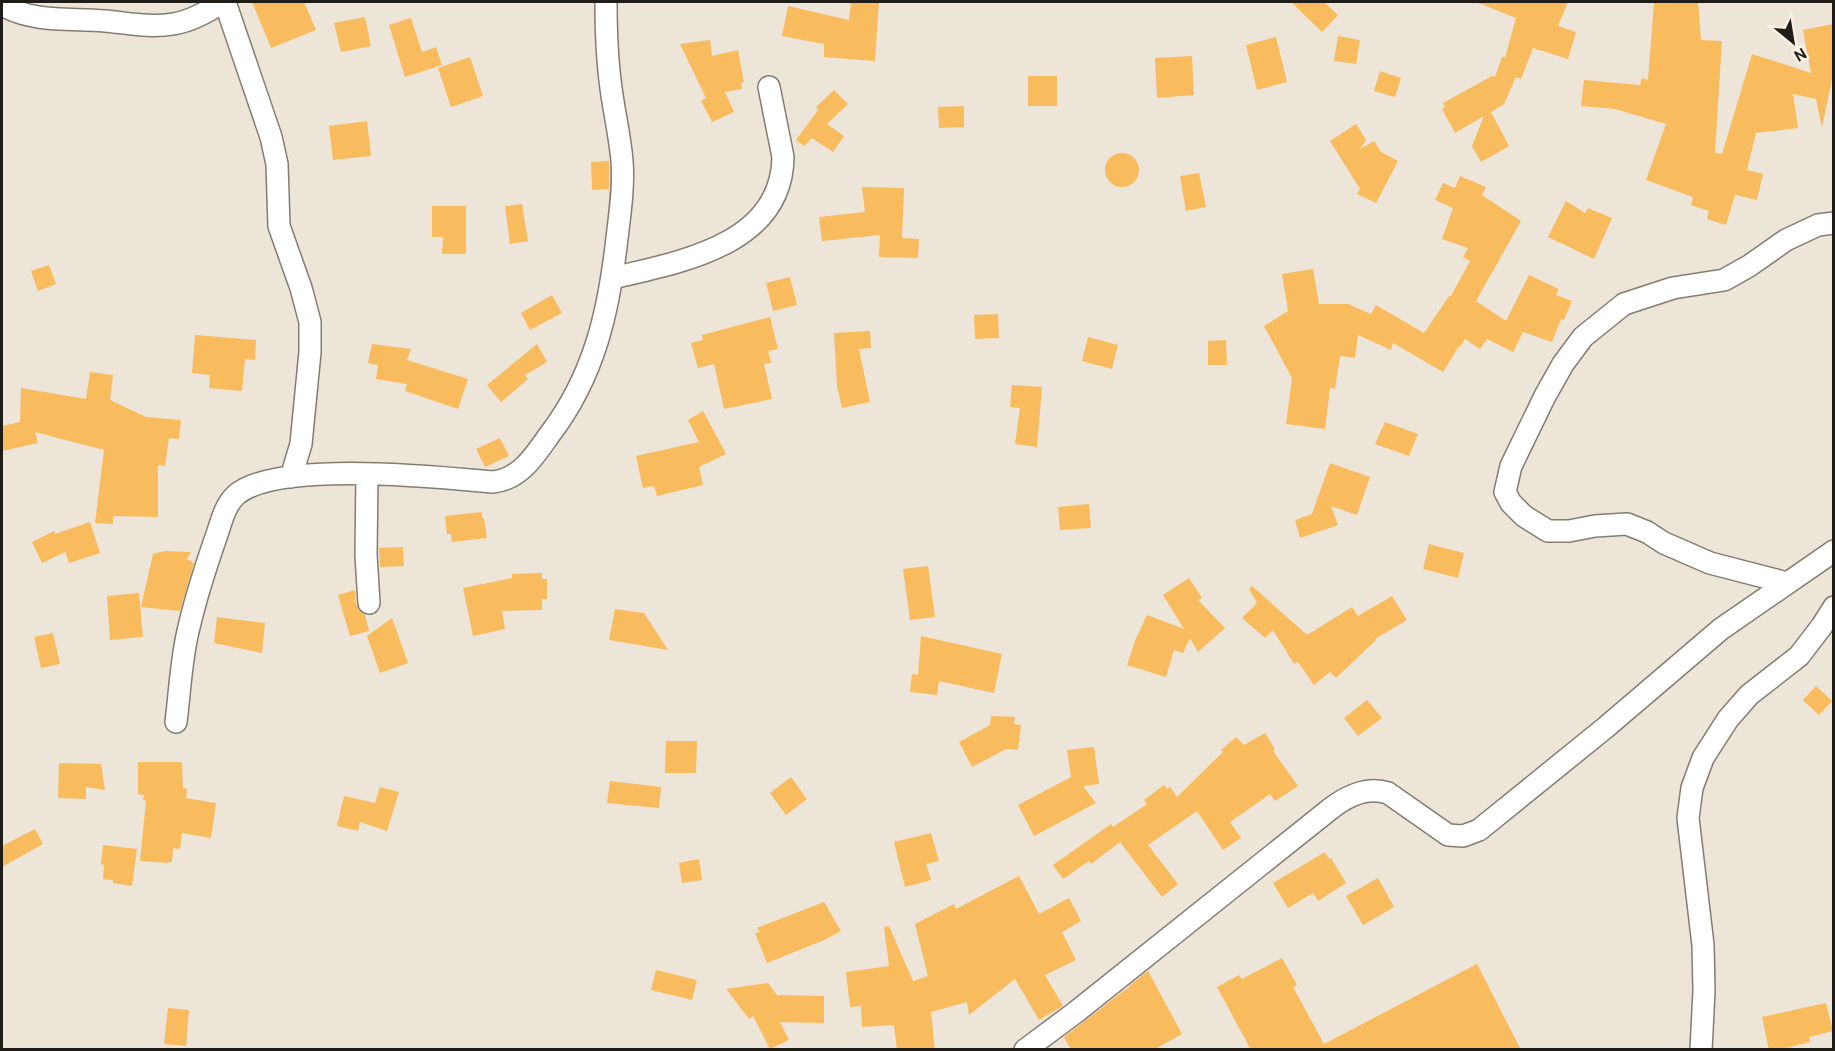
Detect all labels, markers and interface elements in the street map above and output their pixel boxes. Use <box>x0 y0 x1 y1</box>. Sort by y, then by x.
north arrow <box>1763 12 1823 72</box>
text: N <box>1790 42 1809 65</box>

